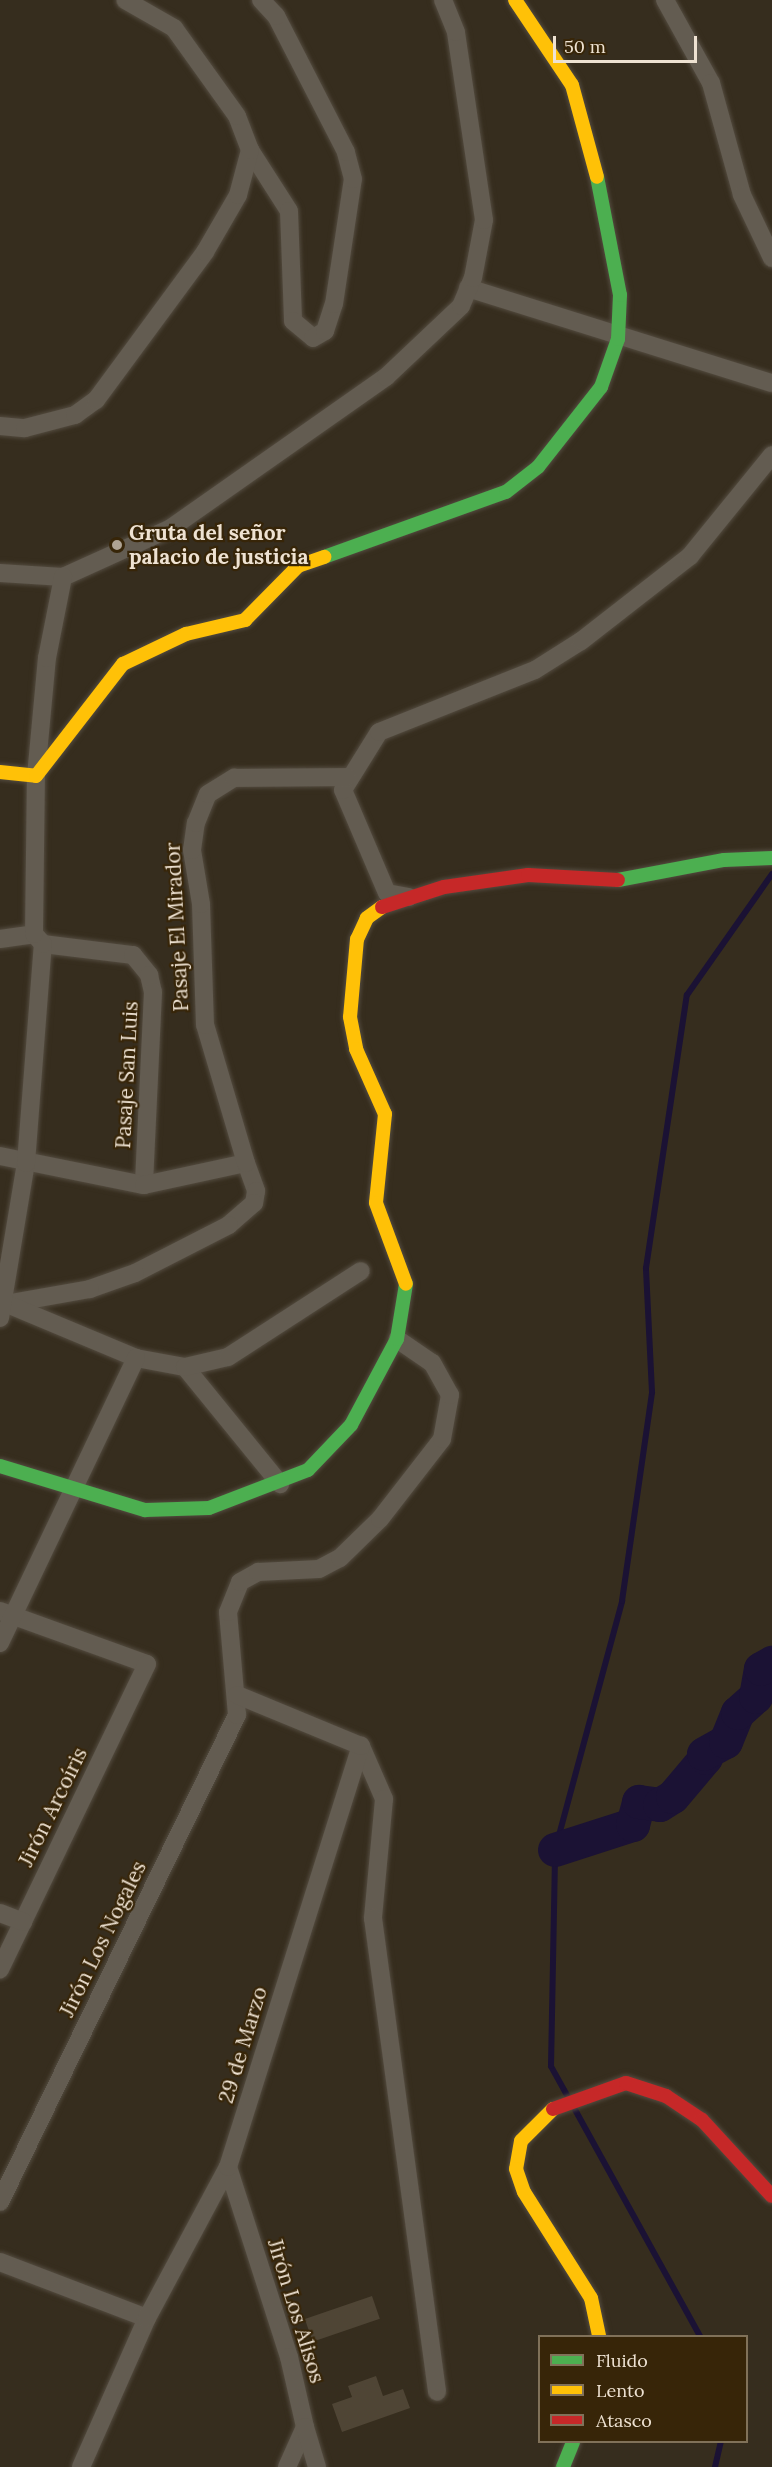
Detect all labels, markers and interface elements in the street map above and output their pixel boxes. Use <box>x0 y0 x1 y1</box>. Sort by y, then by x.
scale bar <box>556 24 700 62</box>
text: 50 m <box>564 35 606 58</box>
place label: Gruta del señor palacio de justicia <box>129 520 308 570</box>
marker: Gruta del señor palacio de justicia <box>110 538 124 552</box>
street label: Pasaje El Mirador <box>160 842 194 1012</box>
street label: Pasaje San Luis <box>111 1001 143 1149</box>
street label: Jirón Arcoíris <box>13 1743 93 1871</box>
street label: Jirón Los Nogales <box>54 1857 152 2021</box>
street label: 29 de Marzo <box>213 1984 273 2106</box>
street label: Jirón Los Alisos <box>262 2236 330 2386</box>
legend <box>538 2335 748 2443</box>
text: Fluido <box>596 2349 648 2372</box>
text: Lento <box>596 2379 644 2402</box>
text: Atasco <box>596 2409 652 2432</box>

